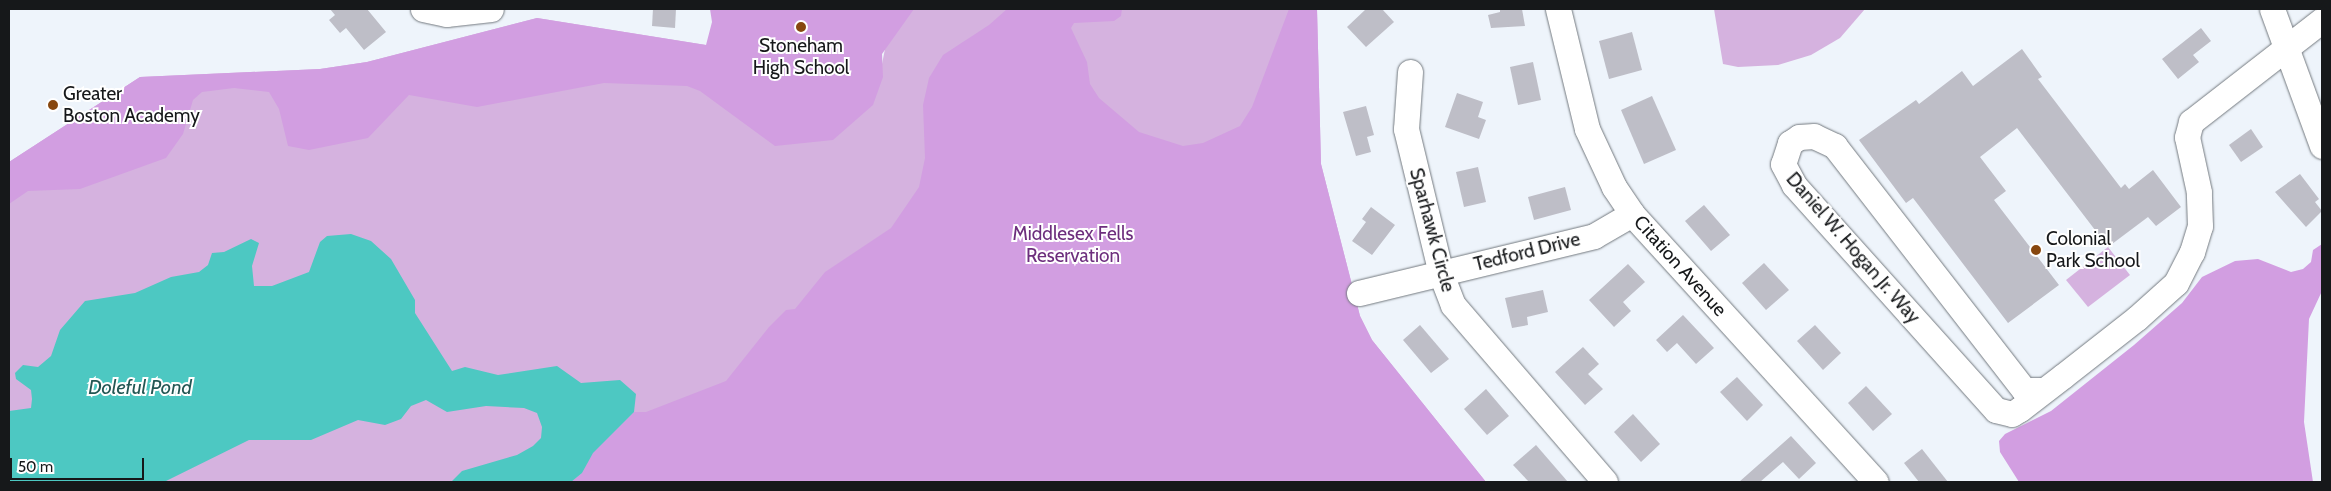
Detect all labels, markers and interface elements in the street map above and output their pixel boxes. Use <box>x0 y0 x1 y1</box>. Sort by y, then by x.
marker: Stoneham High School <box>795 21 807 33</box>
place label: Stoneham High School <box>753 35 849 79</box>
place label: Greater Boston Academy <box>63 83 200 127</box>
marker: Greater Boston Academy <box>47 99 59 111</box>
street label: Sparhawk Circle <box>1405 166 1459 294</box>
street label: Daniel W. Hogan Jr. Way <box>1781 168 1925 328</box>
street label: Citation Avenue <box>1629 211 1731 321</box>
park label: Middlesex Fells Reservation <box>1013 223 1133 267</box>
street label: Tedford Drive <box>1472 228 1582 276</box>
place label: Colonial Park School <box>2046 228 2140 272</box>
marker: Colonial Park School <box>2030 244 2042 256</box>
water label: Doleful Pond <box>88 375 192 399</box>
scale bar <box>12 448 146 480</box>
text: 50 m <box>18 458 53 476</box>

